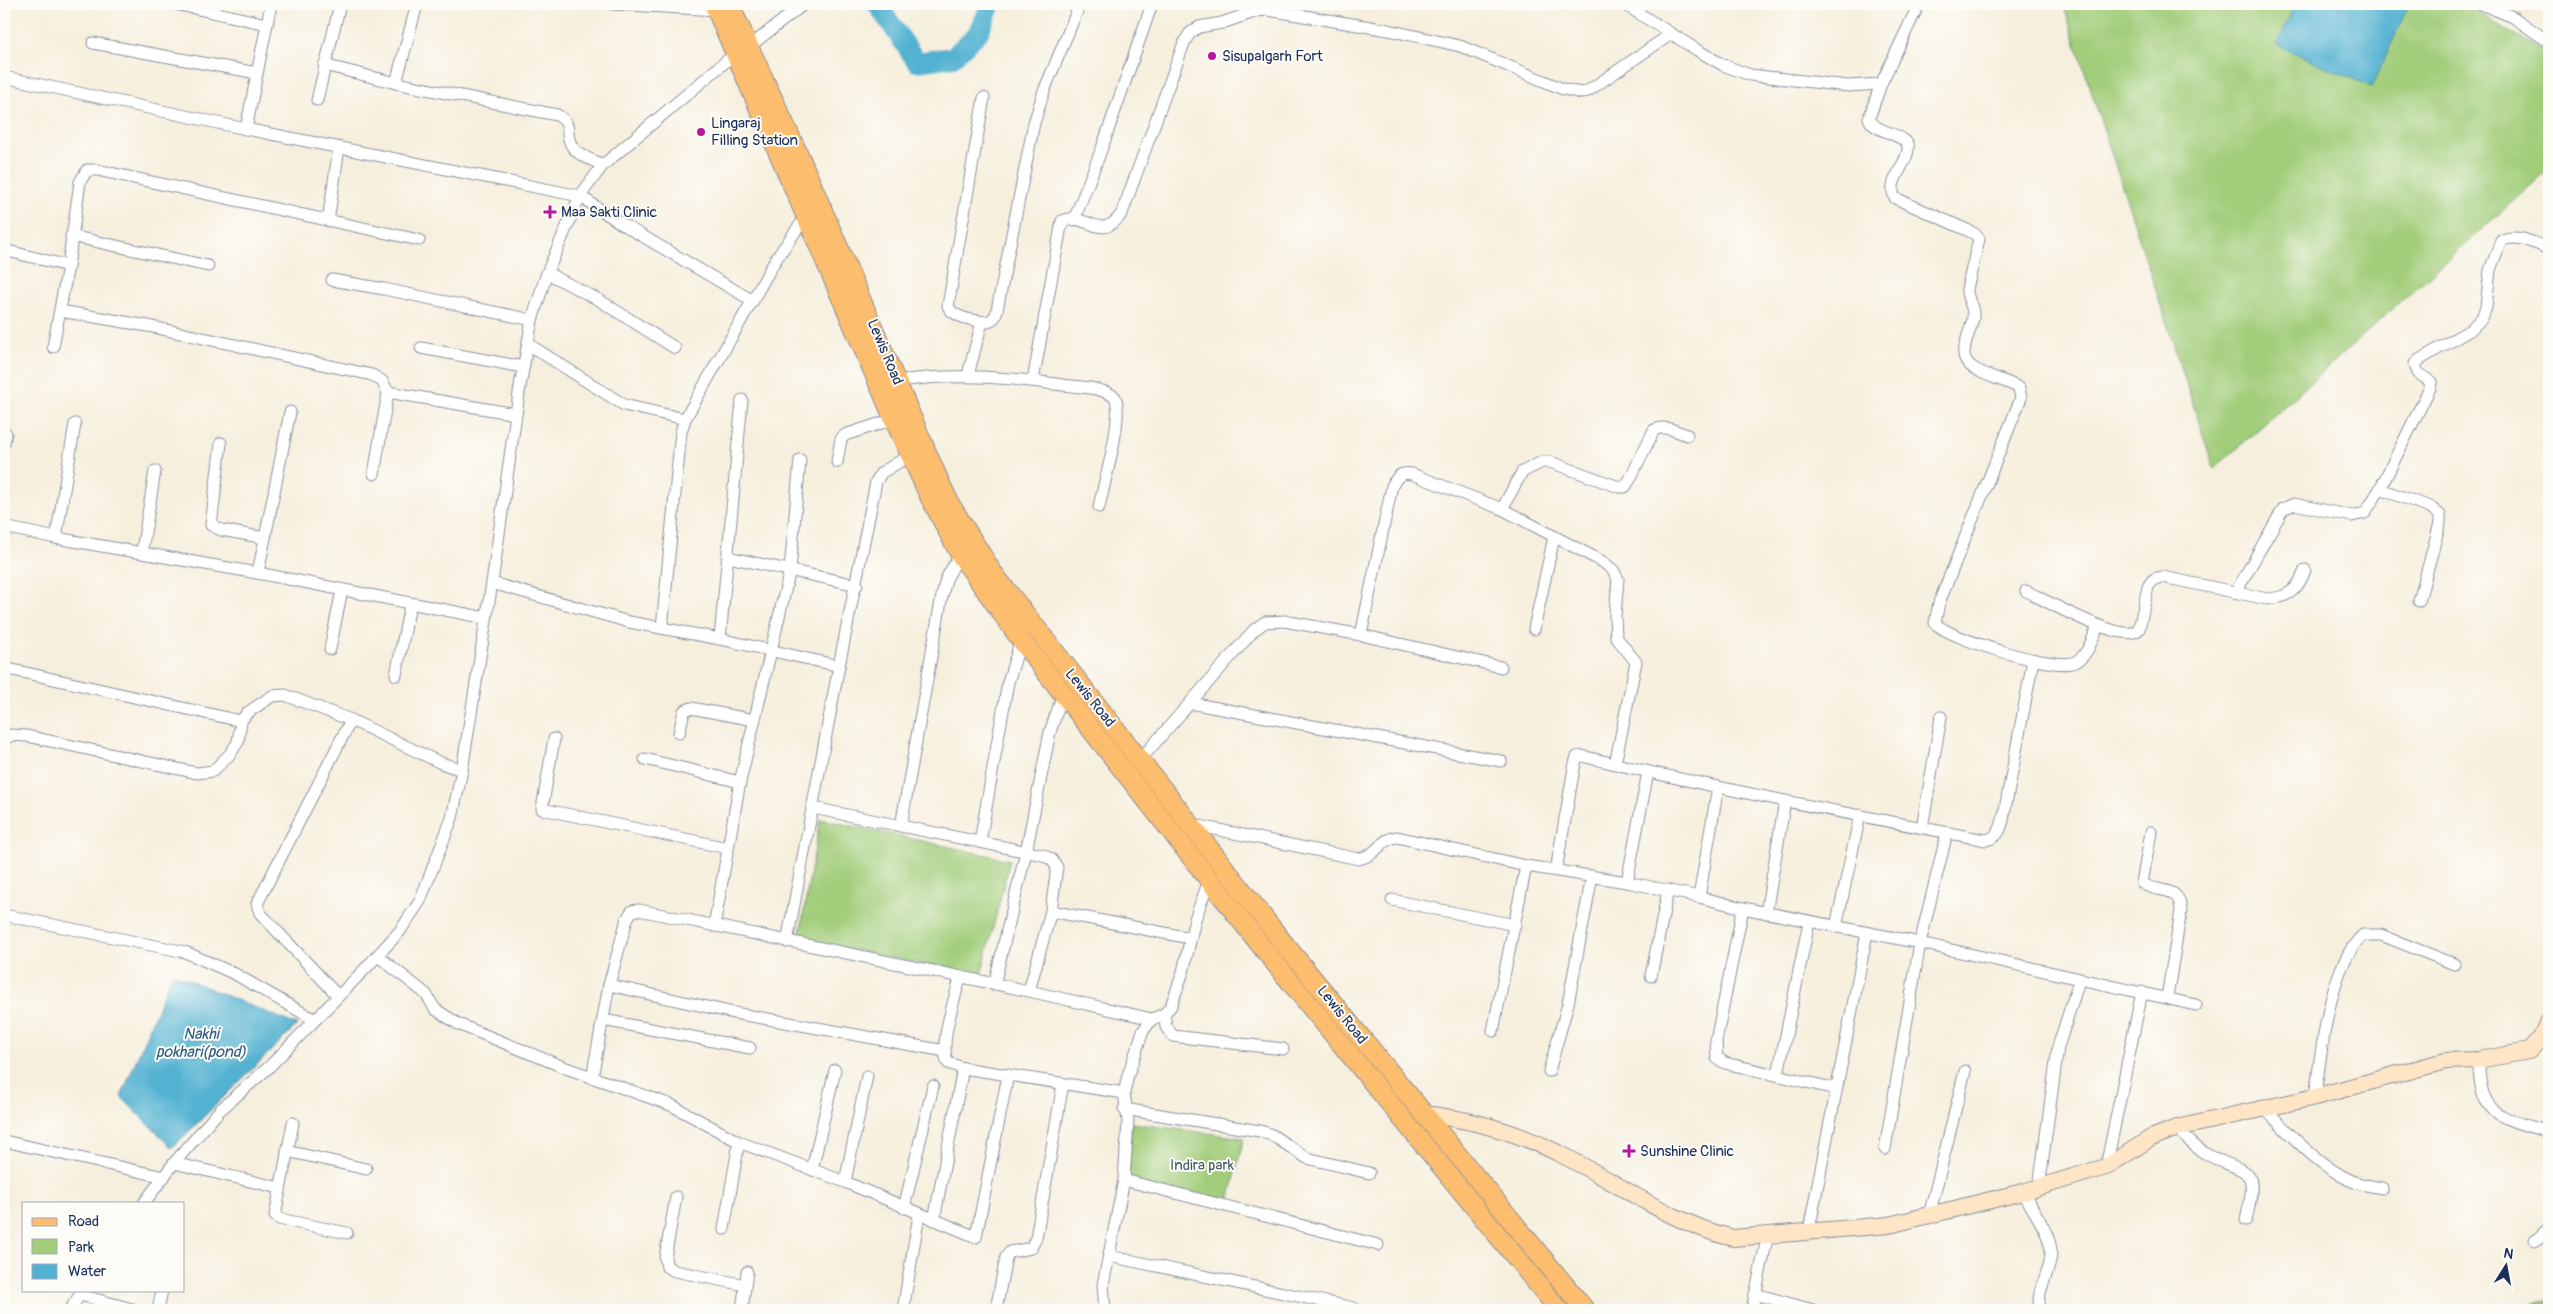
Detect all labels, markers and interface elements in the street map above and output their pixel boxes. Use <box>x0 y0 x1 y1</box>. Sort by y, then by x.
place label: Sisupalgarh Fort <box>1222 47 1324 66</box>
marker: Sisupalgarh Fort <box>1206 50 1218 62</box>
place label: Lingaraj Filling Station <box>711 114 798 150</box>
marker: Lingaraj Filling Station <box>695 126 707 138</box>
place label: Maa Sakti Clinic <box>561 203 657 222</box>
marker: Maa Sakti Clinic <box>543 205 557 219</box>
street label: Lewis Road <box>863 316 907 388</box>
street label: Lewis Road <box>1061 665 1119 731</box>
street label: Lewis Road <box>1313 982 1371 1048</box>
water label: Nakhi pokhari(pond) <box>156 1024 247 1062</box>
place label: Sunshine Clinic <box>1640 1142 1735 1161</box>
marker: Sunshine Clinic <box>1622 1144 1636 1158</box>
park label: Indira park <box>1170 1156 1235 1175</box>
legend <box>22 1202 185 1292</box>
text: Road <box>68 1212 99 1231</box>
text: Park <box>68 1238 95 1257</box>
north arrow <box>2480 1242 2530 1292</box>
text: N <box>2502 1244 2515 1263</box>
text: Water <box>68 1262 107 1281</box>

